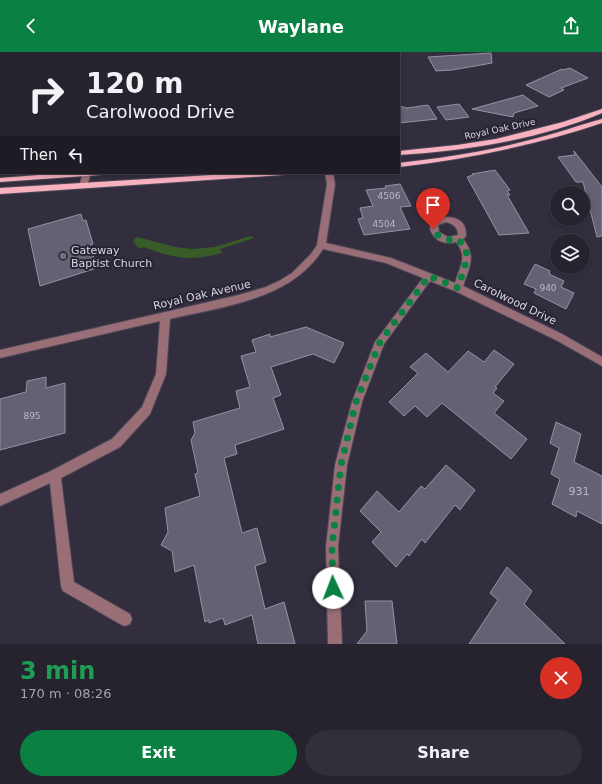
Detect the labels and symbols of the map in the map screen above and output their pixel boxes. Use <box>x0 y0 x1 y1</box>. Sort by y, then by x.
street label: Royal Oak Drive <box>464 117 537 141</box>
pin <box>416 188 450 229</box>
house number: 4506 <box>378 191 401 201</box>
house number: 4504 <box>373 219 396 229</box>
place label: Gateway Baptist Church <box>71 244 152 270</box>
marker: Gateway Baptist Church <box>58 251 68 261</box>
street label: Carolwood Drive <box>471 276 559 328</box>
street label: Royal Oak Avenue <box>152 277 252 313</box>
house number: 940 <box>539 283 557 293</box>
house number: 895 <box>23 411 41 421</box>
house number: 931 <box>569 485 590 498</box>
position arrow <box>312 567 354 609</box>

